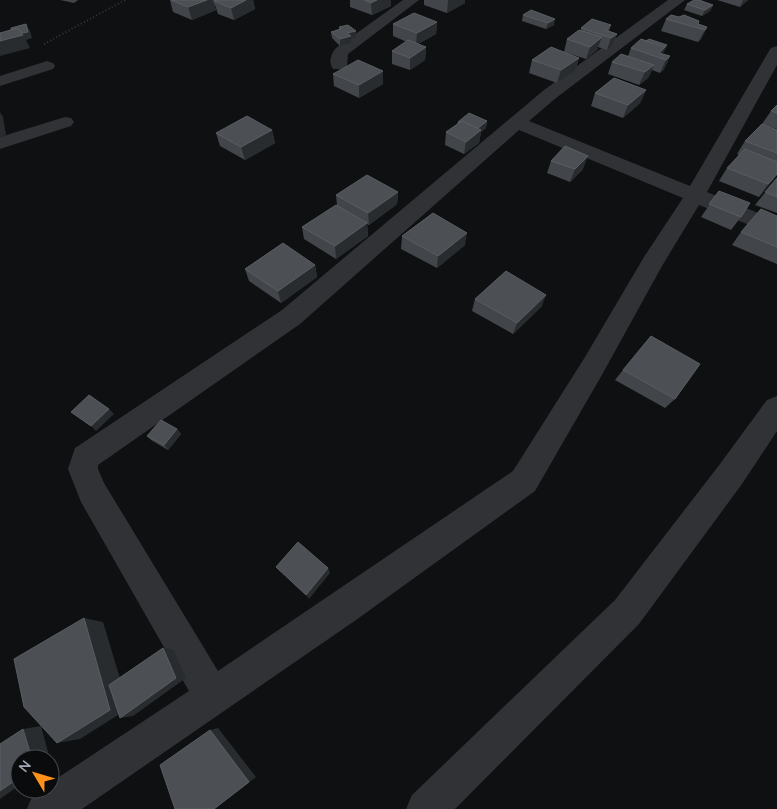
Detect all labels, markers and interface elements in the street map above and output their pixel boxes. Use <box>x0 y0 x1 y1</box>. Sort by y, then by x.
north arrow <box>10 749 60 799</box>
text: N <box>14 756 35 776</box>

